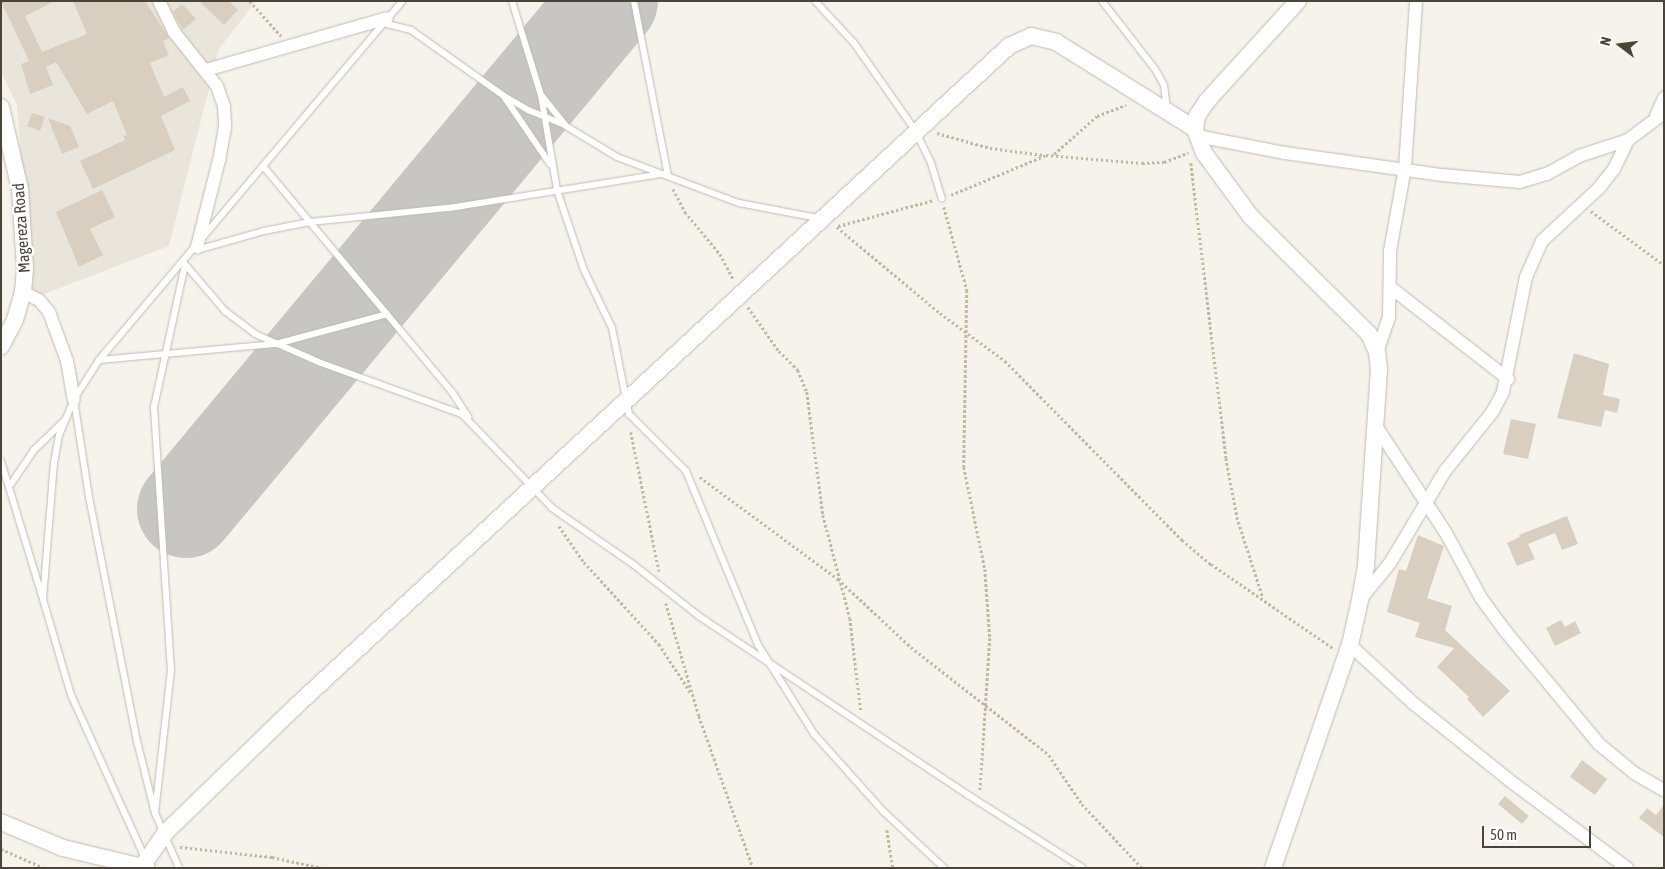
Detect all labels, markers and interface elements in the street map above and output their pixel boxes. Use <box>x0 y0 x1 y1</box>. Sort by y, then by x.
north arrow <box>1595 20 1645 70</box>
text: N <box>1597 35 1614 47</box>
street label: Magereza Road <box>8 182 34 274</box>
scale bar <box>1485 816 1594 848</box>
text: 50 m <box>1490 826 1517 843</box>

